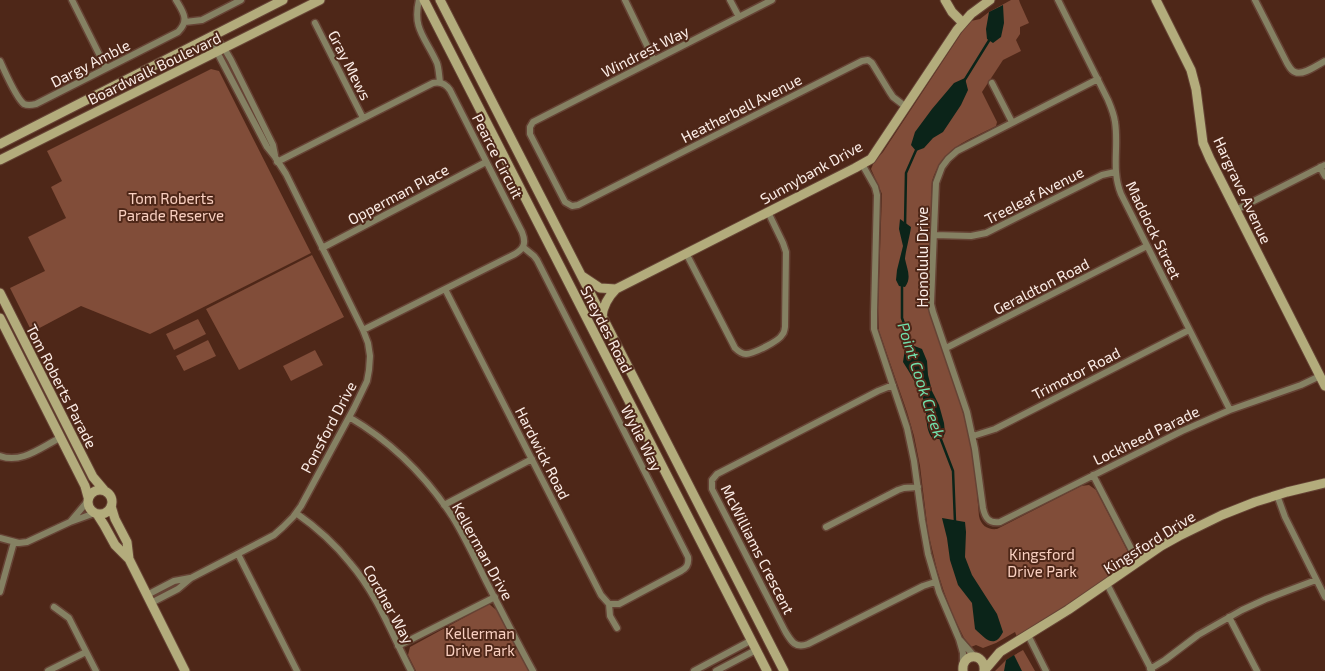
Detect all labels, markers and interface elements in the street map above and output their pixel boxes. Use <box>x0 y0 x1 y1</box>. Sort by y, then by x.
street label: Windrest Way <box>598 21 692 81</box>
street label: Gray Mews <box>325 27 375 103</box>
street label: Boardwalk Boulevard <box>85 28 223 108</box>
street label: Dargy Amble <box>47 35 133 91</box>
street label: Heatherbell Avenue <box>678 70 804 146</box>
street label: Pearce Circuit <box>469 111 527 202</box>
street label: Hargrave Avenue <box>1210 134 1276 246</box>
street label: Sunnybank Drive <box>757 136 865 208</box>
street label: Opperman Place <box>344 160 452 228</box>
street label: Treeleaf Avenue <box>982 162 1086 228</box>
street label: Maddock Street <box>1122 178 1186 282</box>
park label: Tom Roberts Parade Reserve <box>118 189 224 224</box>
street label: Honolulu Drive <box>913 207 931 307</box>
street label: Geraldton Road <box>990 254 1092 318</box>
street label: Sneydes Road <box>577 283 637 375</box>
water label: Point Cook Creek <box>894 320 950 440</box>
street label: Tom Roberts Parade <box>23 321 101 451</box>
street label: Trimotor Road <box>1029 343 1123 403</box>
street label: Ponsford Drive <box>296 378 360 476</box>
street label: Wylie Way <box>618 402 666 474</box>
street label: Lockheed Parade <box>1090 402 1202 468</box>
street label: Hardwick Road <box>512 404 574 502</box>
street label: McWilliams Crescent <box>717 481 799 617</box>
street label: Kellerman Drive <box>449 499 517 603</box>
street label: Kingsford Drive <box>1100 507 1198 577</box>
park label: Kingsford Drive Park <box>1007 545 1077 580</box>
street label: Cordner Way <box>360 561 418 647</box>
park label: Kellerman Drive Park <box>445 624 515 659</box>

